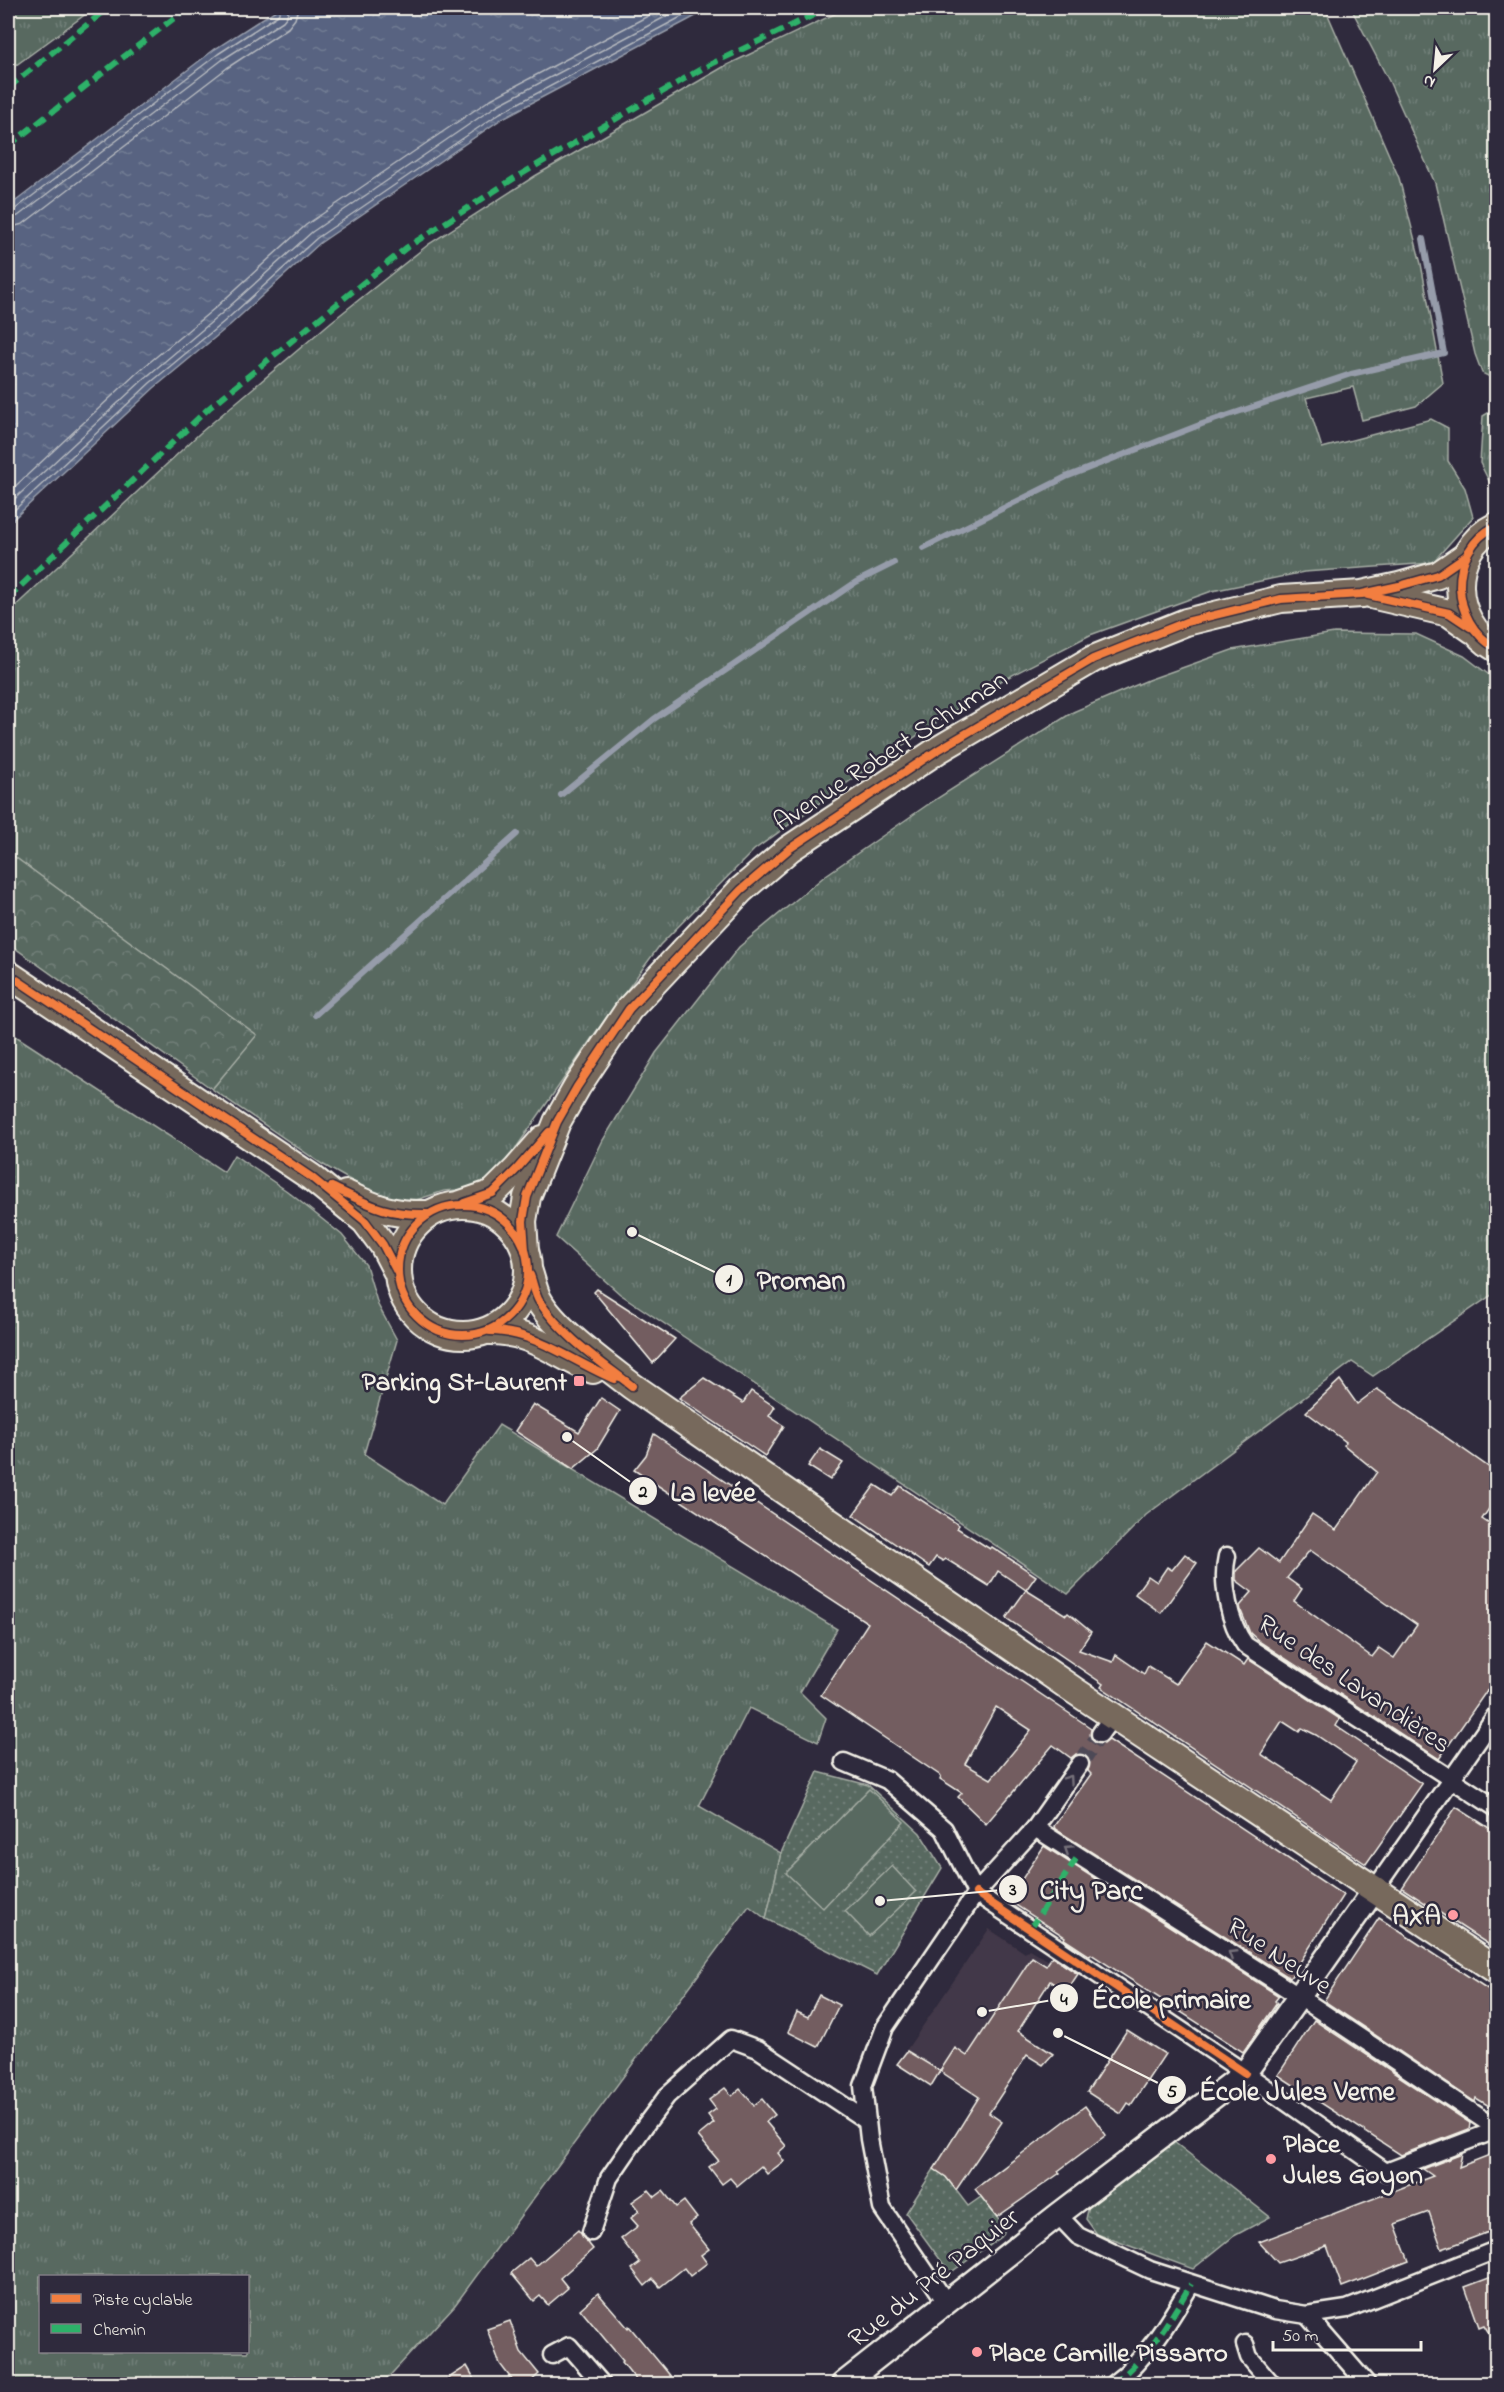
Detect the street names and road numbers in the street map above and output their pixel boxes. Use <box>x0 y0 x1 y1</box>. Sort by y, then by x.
street label: Avenue Robert Schuman <box>766 662 1016 843</box>
street label: Rue des Lavandières <box>1249 1606 1458 1764</box>
street label: Rue Neuve <box>1218 1909 1340 2006</box>
street label: Rue du Pré Paquier <box>841 2199 1029 2358</box>

